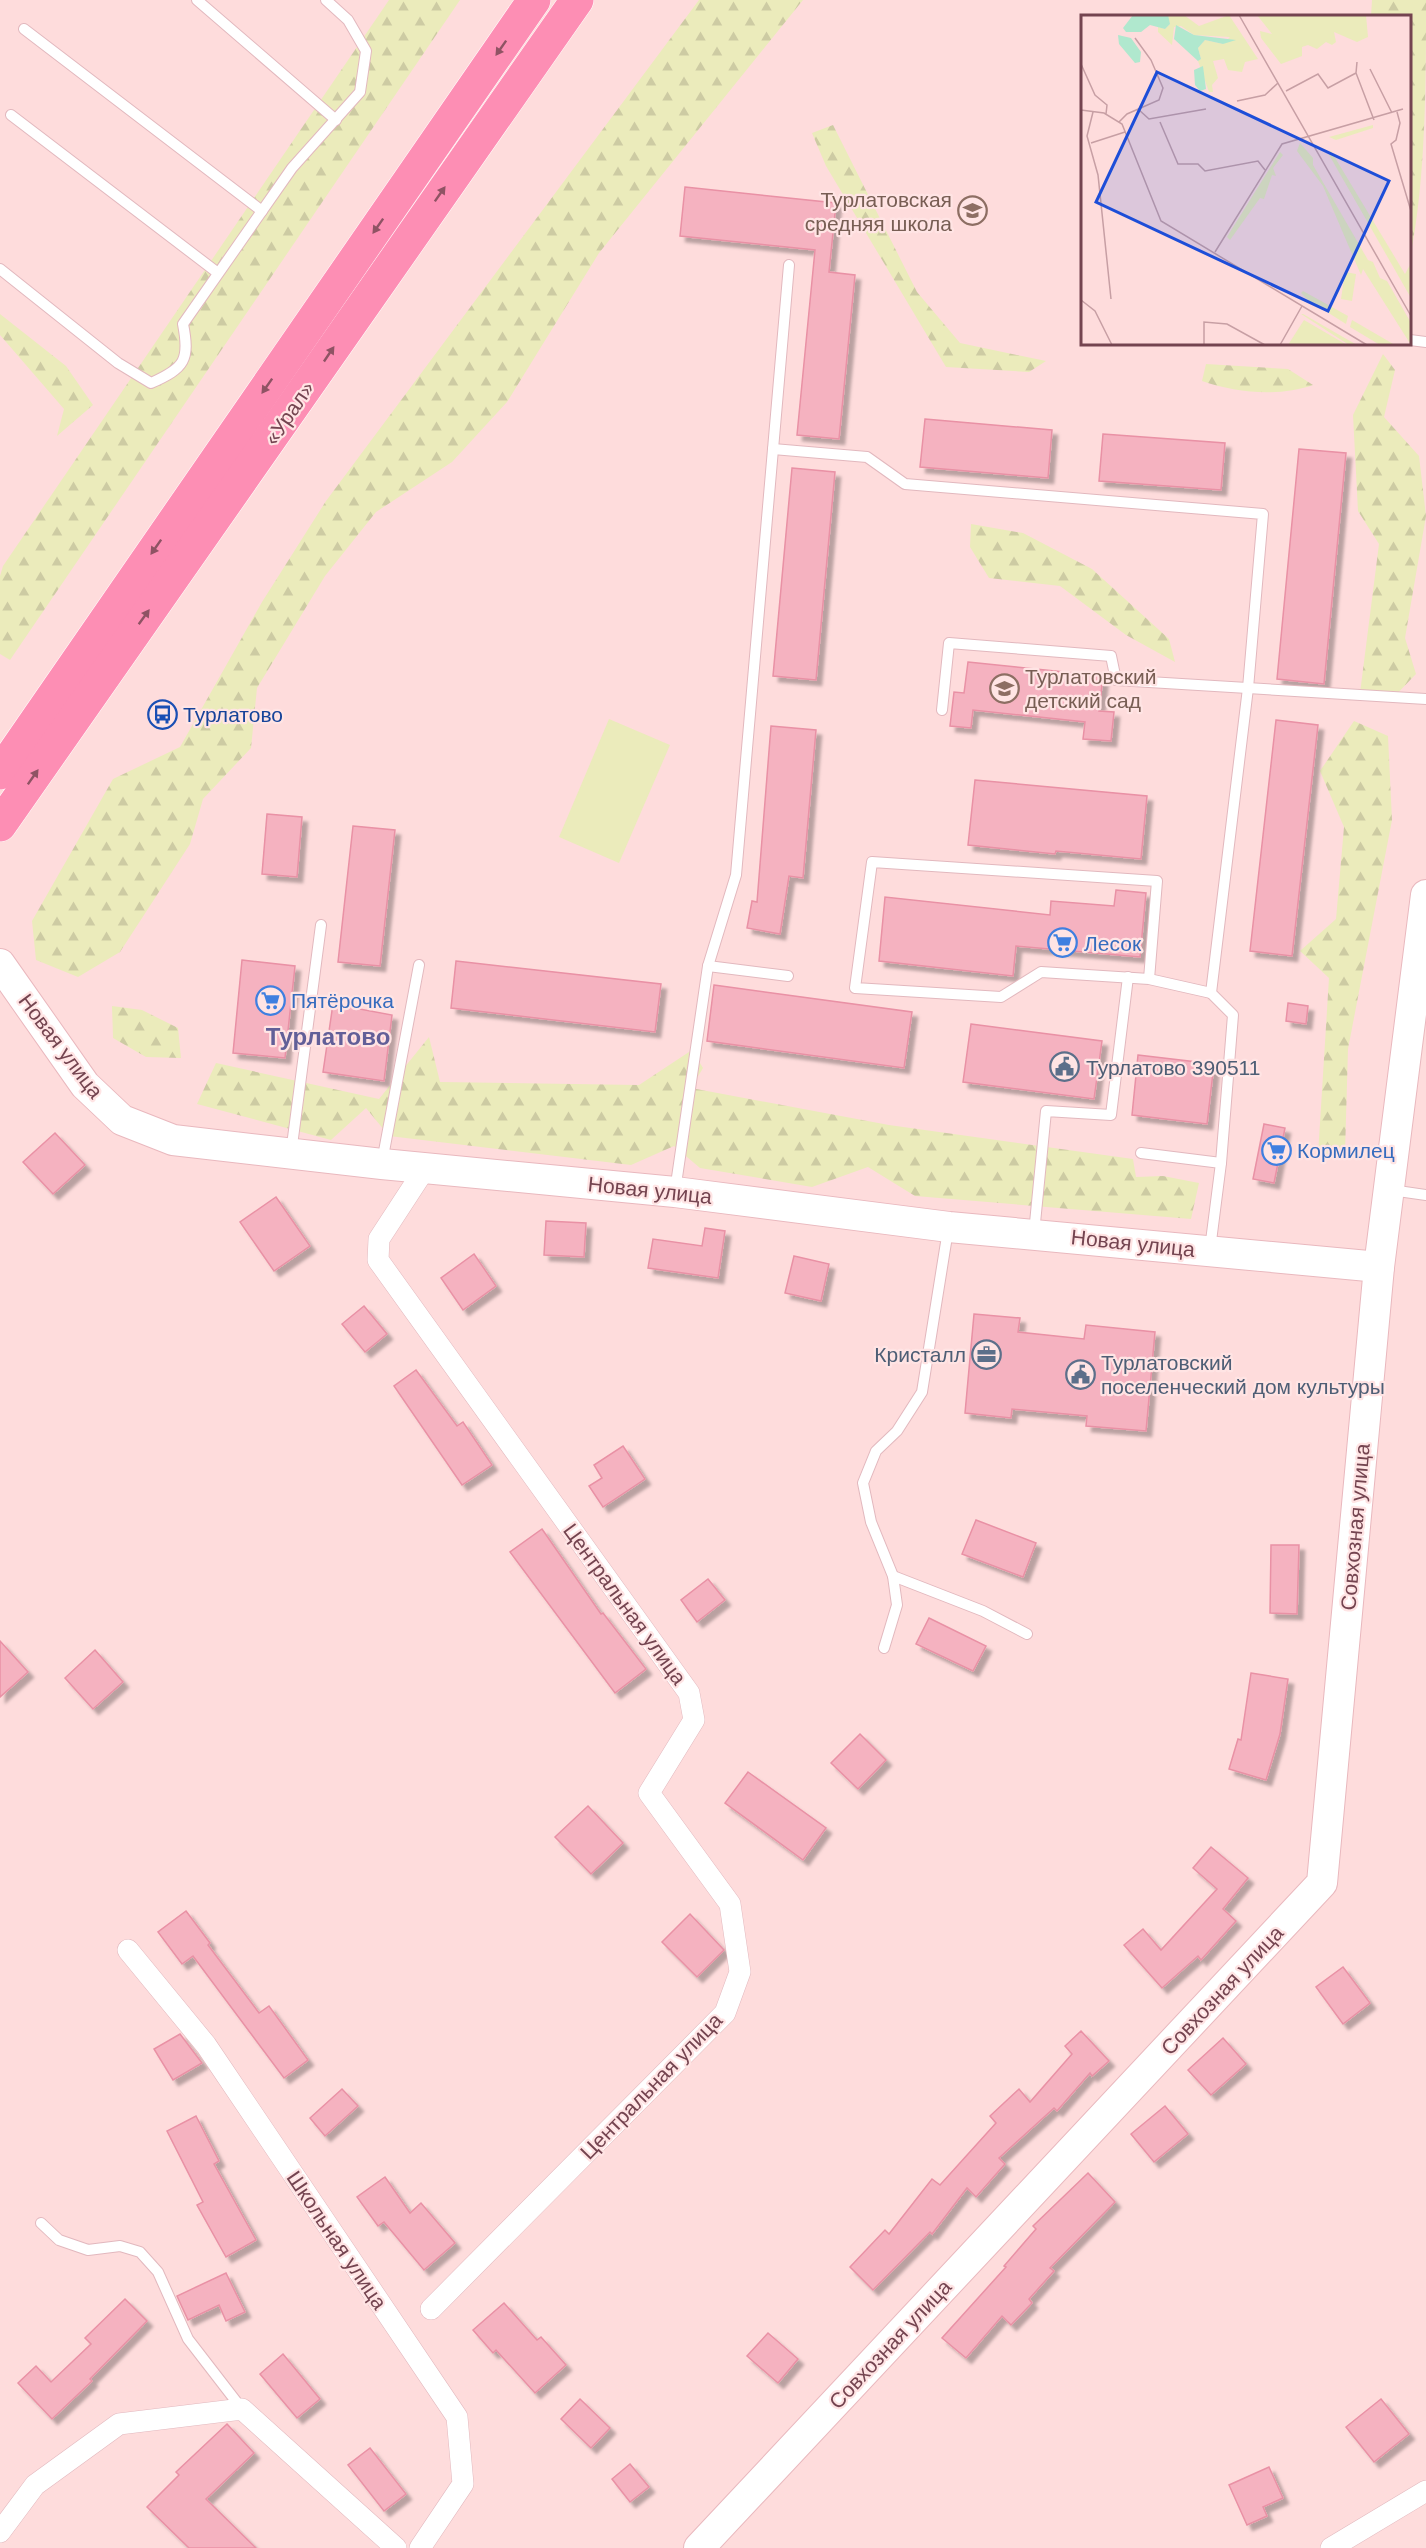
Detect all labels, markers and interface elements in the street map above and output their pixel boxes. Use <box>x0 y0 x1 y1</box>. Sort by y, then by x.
inset map <box>1081 15 1411 345</box>
one-way arrow <box>496 40 507 56</box>
one-way arrow <box>434 187 446 203</box>
place label: Турлатовская средняя школа <box>805 188 952 235</box>
school or university icon: Турлатовская средняя школа <box>957 195 989 227</box>
one-way arrow <box>372 217 384 233</box>
one-way arrow <box>323 347 335 363</box>
street label: «Урал» <box>260 377 318 449</box>
one-way arrow <box>261 378 273 394</box>
one-way arrow <box>150 538 162 554</box>
one-way arrow <box>138 609 150 625</box>
place label: Турлатовский детский сад <box>1025 665 1156 712</box>
school or university icon: Турлатовский детский сад <box>988 672 1020 704</box>
bus stop icon: Турлатово <box>146 698 178 730</box>
place label: Турлатово <box>183 703 283 726</box>
one-way arrow <box>27 769 38 785</box>
supermarket icon: Лесок <box>1047 927 1079 959</box>
place label: Лесок <box>1084 932 1142 955</box>
supermarket icon: Пятёрочка <box>254 984 286 1016</box>
street label: Новая улица <box>14 989 108 1103</box>
place label: Пятёрочка <box>291 989 394 1012</box>
district label: Турлатово <box>266 1023 390 1050</box>
public building icon: Турлатово 390511 <box>1049 1051 1081 1083</box>
place label: Турлатово 390511 <box>1086 1056 1260 1079</box>
supermarket icon: Кормилец <box>1260 1134 1292 1166</box>
place label: Кормилец <box>1297 1139 1395 1162</box>
street label: Новая улица <box>587 1172 713 1208</box>
street label: Новая улица <box>1070 1225 1196 1261</box>
office icon: Кристалл <box>971 1338 1003 1370</box>
place label: Кристалл <box>874 1343 966 1366</box>
place label: Турлатовский поселенческий дом культуры <box>1101 1351 1385 1398</box>
public building icon: Турлатовский поселенческий дом культуры <box>1064 1358 1096 1390</box>
street label: Совхозная улица <box>1336 1442 1374 1611</box>
street label: Центральная улица <box>559 1519 691 1689</box>
street label: Совхозная улица <box>1156 1921 1288 2059</box>
street label: Центральная улица <box>576 2008 727 2163</box>
street label: Школьная улица <box>282 2167 392 2314</box>
street label: Совхозная улица <box>824 2275 956 2413</box>

